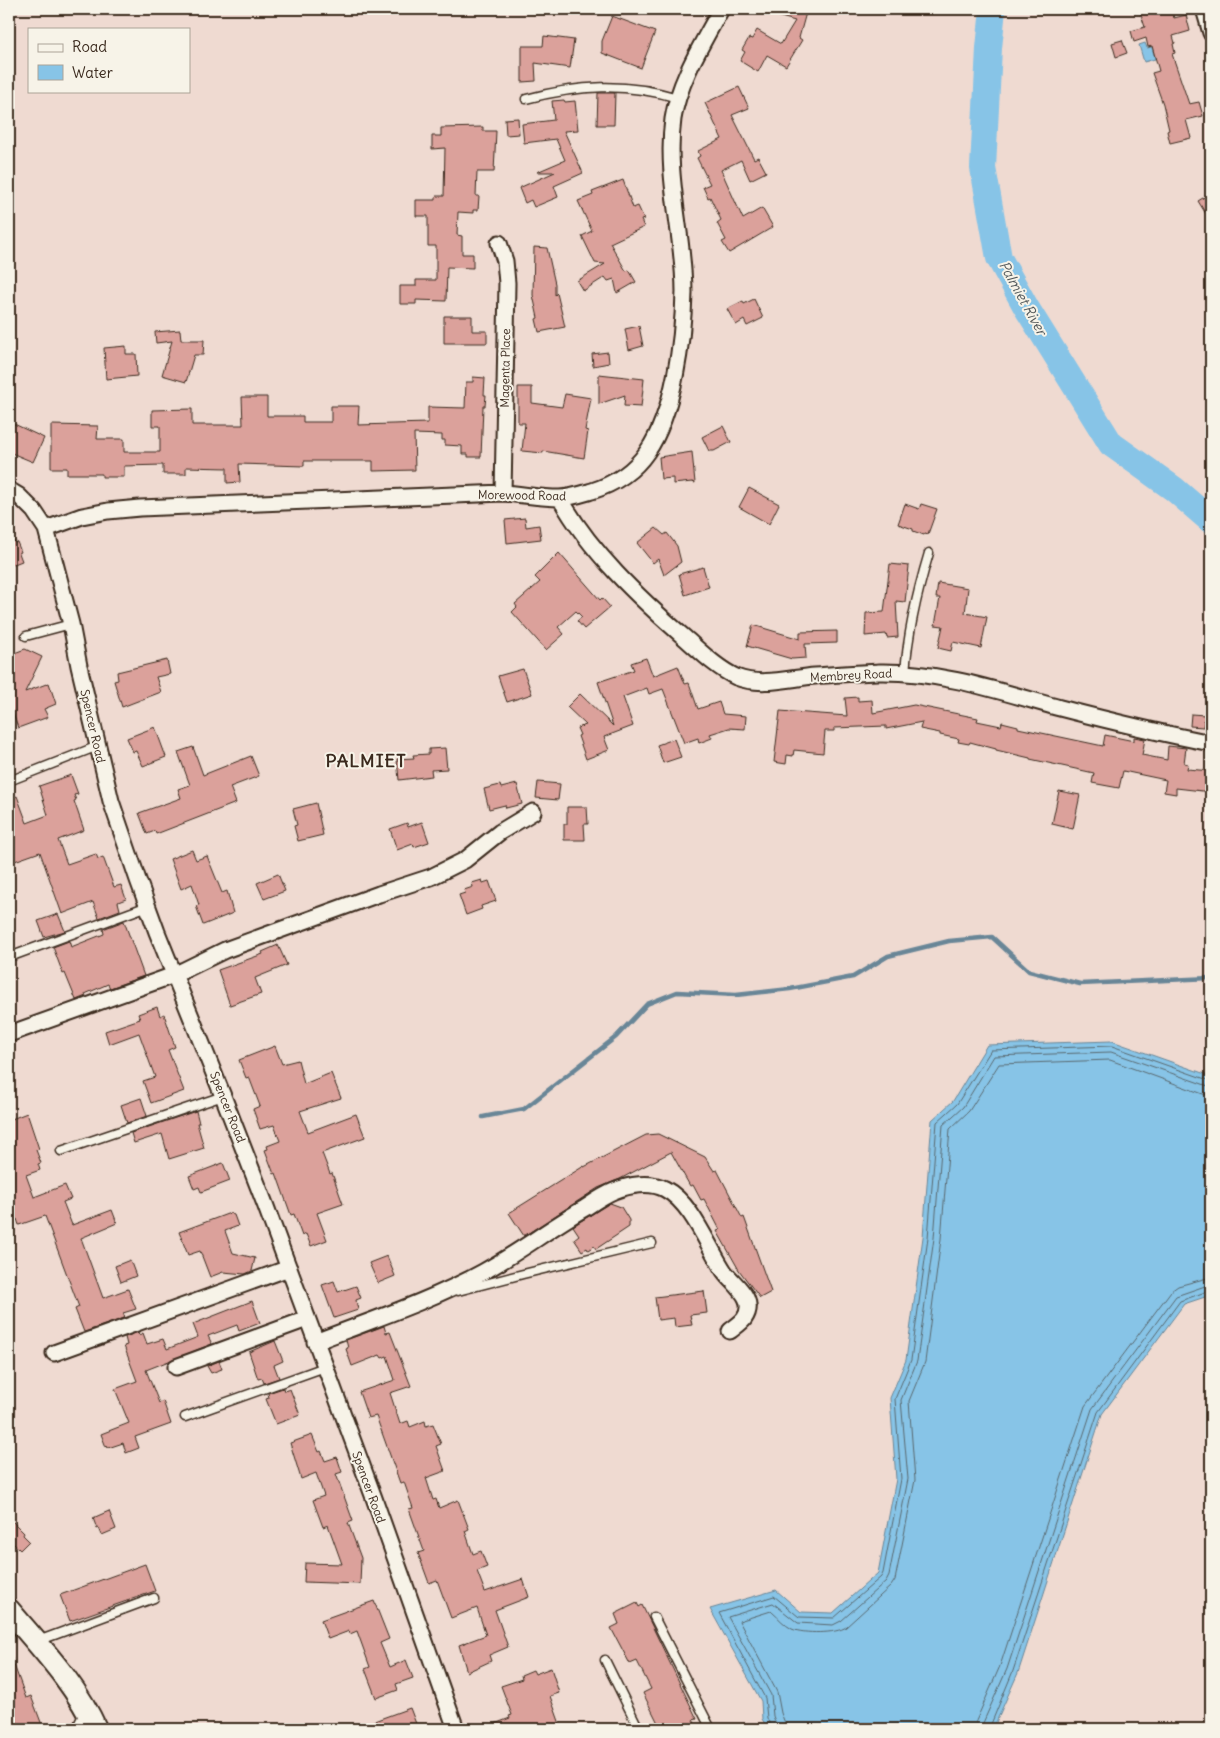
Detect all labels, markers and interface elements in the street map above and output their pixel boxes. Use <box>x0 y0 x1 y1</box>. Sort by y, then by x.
legend <box>28 28 190 92</box>
text: Road <box>72 37 107 56</box>
text: Water <box>72 63 113 82</box>
water label: Palmiet River <box>995 258 1052 340</box>
street label: Magenta Place <box>497 328 513 408</box>
street label: Morewood Road <box>478 487 566 503</box>
street label: Membrey Road <box>810 665 892 685</box>
street label: Spencer Road <box>77 688 109 764</box>
district label: PALMIET <box>325 749 407 772</box>
street label: Spencer Road <box>207 1069 249 1145</box>
street label: Spencer Road <box>349 1449 389 1525</box>

